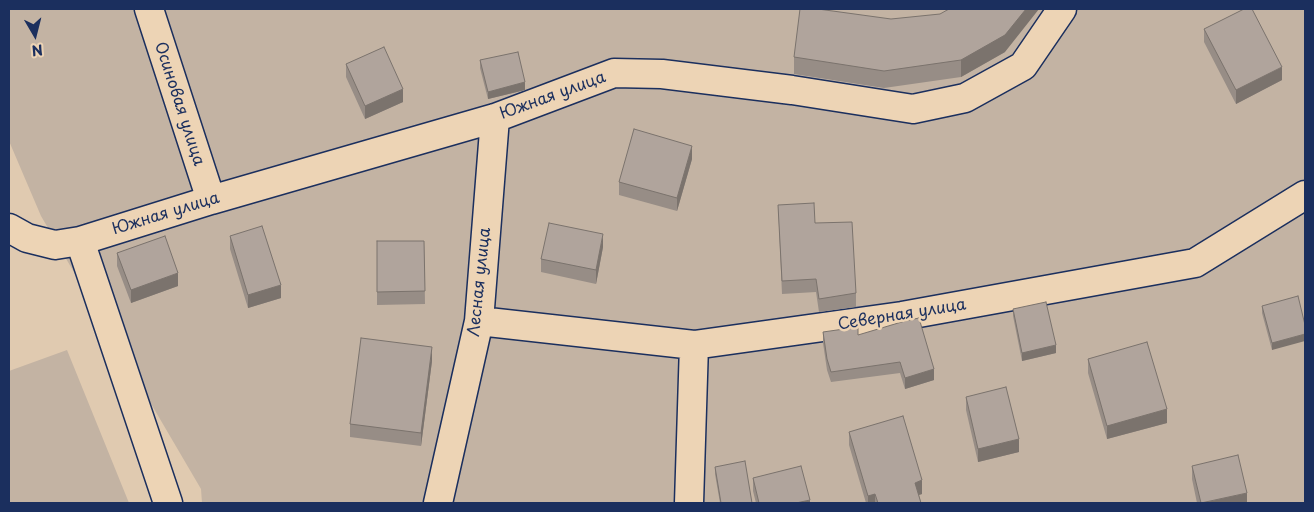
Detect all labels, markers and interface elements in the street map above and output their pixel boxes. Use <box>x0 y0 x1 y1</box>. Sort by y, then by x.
north arrow <box>10 10 60 60</box>
text: N <box>30 39 44 62</box>
street label: Осиновая улица <box>150 40 208 168</box>
street label: Южная улица <box>498 68 608 124</box>
street label: Южная улица <box>110 189 222 239</box>
street label: Лесная улица <box>465 226 495 338</box>
street label: Северная улица <box>837 295 967 335</box>

